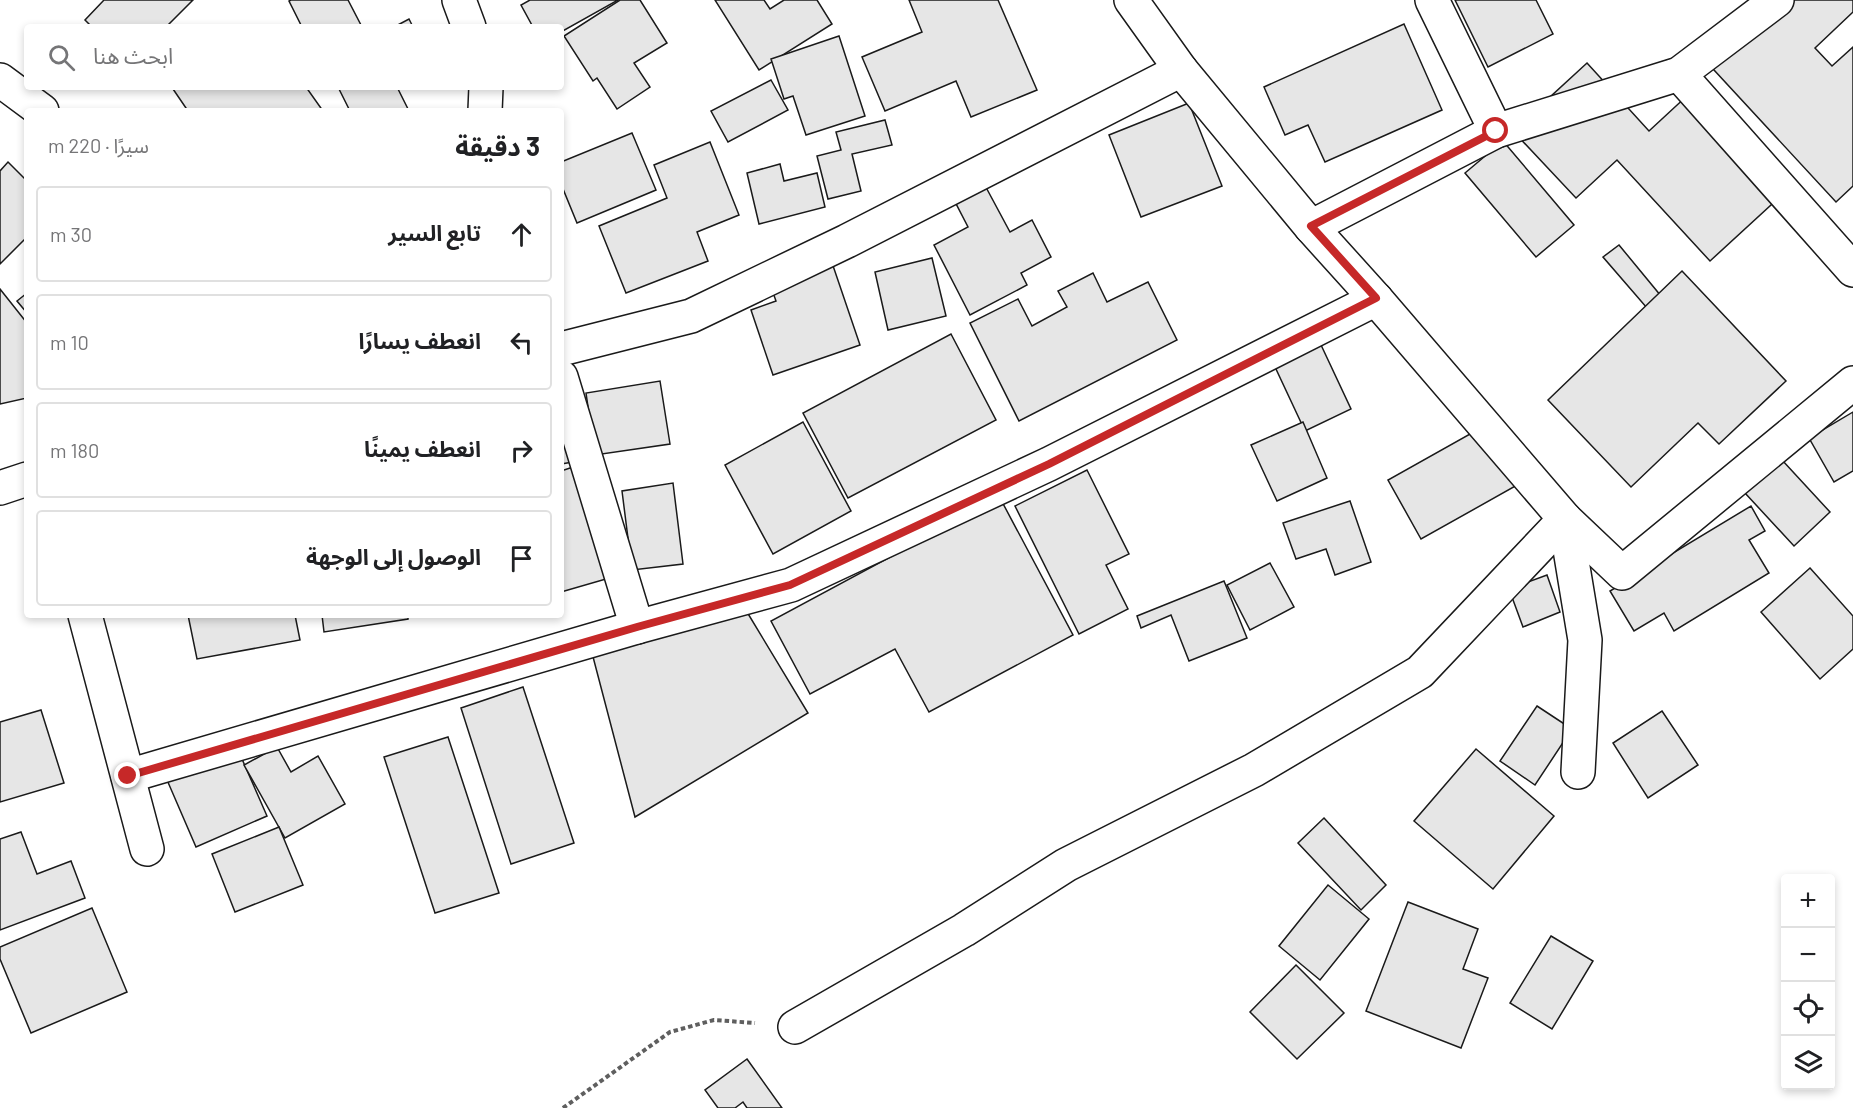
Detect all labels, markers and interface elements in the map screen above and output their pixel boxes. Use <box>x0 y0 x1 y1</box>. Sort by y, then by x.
search box <box>24 24 564 90</box>
icon: search <box>45 41 78 74</box>
text: ابحث هنا <box>93 42 173 68</box>
route start <box>1482 117 1508 143</box>
text: 3 دقيقة <box>455 130 540 161</box>
text: سيرًا · 220 m <box>48 133 149 157</box>
icon: ahead <box>505 218 538 251</box>
text: تابع السير <box>388 219 481 245</box>
text: 30 m <box>50 222 92 246</box>
icon: left <box>505 326 538 359</box>
text: انعطف يسارًا <box>358 327 481 353</box>
text: 10 m <box>50 330 89 354</box>
icon: right <box>505 434 538 467</box>
text: انعطف يمينًا <box>364 435 481 461</box>
text: 180 m <box>50 438 99 462</box>
icon: arrive <box>505 542 538 575</box>
text: الوصول إلى الوجهة <box>306 543 481 569</box>
route end <box>114 762 140 788</box>
map controls <box>1781 874 1835 1090</box>
button: + <box>1781 874 1835 928</box>
button: − <box>1781 928 1835 982</box>
button: locate <box>1781 982 1835 1036</box>
button: layers <box>1781 1036 1835 1090</box>

